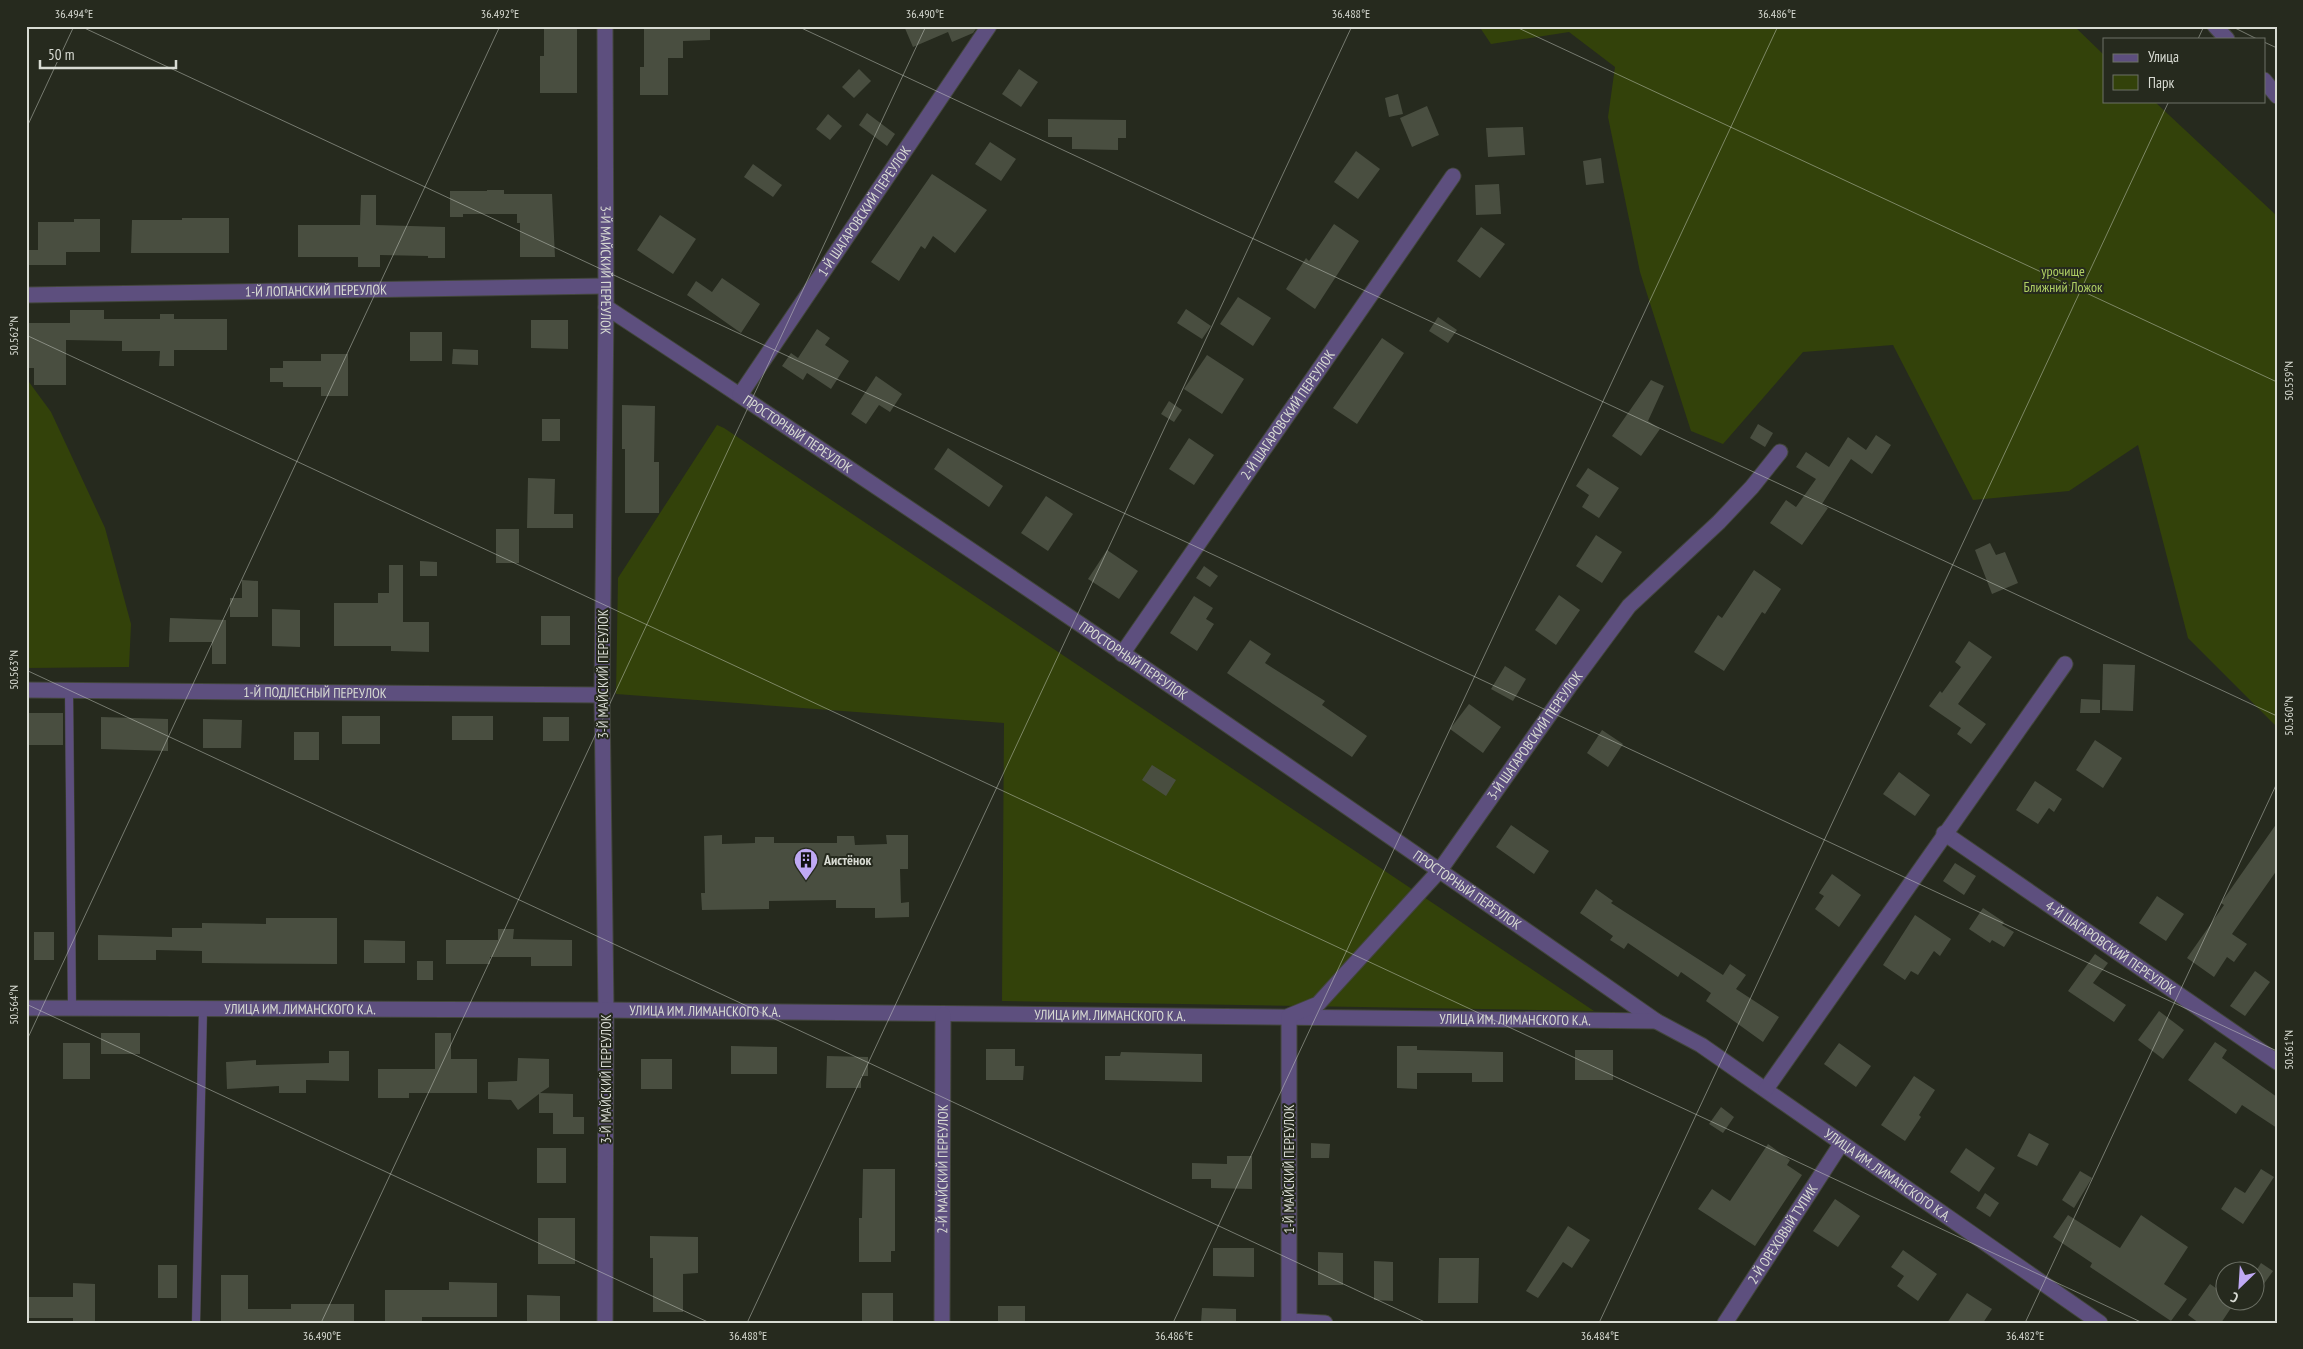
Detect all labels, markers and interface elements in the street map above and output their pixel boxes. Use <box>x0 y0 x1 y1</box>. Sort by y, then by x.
text: 36.494°E <box>55 6 93 21</box>
text: 36.492°E <box>481 6 519 21</box>
text: 36.490°E <box>906 6 944 21</box>
text: 36.488°E <box>1332 6 1370 21</box>
text: 36.486°E <box>1758 6 1796 21</box>
scale bar <box>40 38 176 70</box>
legend <box>2103 38 2266 102</box>
text: 50 m <box>48 45 74 64</box>
text: Улица <box>2148 47 2179 66</box>
text: Парк <box>2148 73 2174 92</box>
street label: 1-Й ШАГАРОВСКИЙ ПЕРЕУЛОК <box>814 142 915 280</box>
street label: 3-Й МАЙСКИЙ ПЕРЕУЛОК <box>597 205 615 335</box>
park label: урочище Ближний Ложок <box>2024 262 2103 296</box>
street label: 1-Й ЛОПАНСКИЙ ПЕРЕУЛОК <box>245 280 387 301</box>
text: 50.562°N <box>6 316 21 356</box>
street label: 2-Й ШАГАРОВСКИЙ ПЕРЕУЛОК <box>1237 346 1339 483</box>
text: 50.559°N <box>2281 361 2296 401</box>
street label: ПРОСТОРНЫЙ ПЕРЕУЛОК <box>740 391 856 477</box>
street label: 3-Й МАЙСКИЙ ПЕРЕУЛОК <box>594 609 612 739</box>
street label: ПРОСТОРНЫЙ ПЕРЕУЛОК <box>1076 617 1191 704</box>
text: 50.563°N <box>6 650 21 690</box>
street label: 3-Й ШАГАРОВСКИЙ ПЕРЕУЛОК <box>1483 668 1587 804</box>
street label: 1-Й ПОДЛЕСНЫЙ ПЕРЕУЛОК <box>243 683 387 702</box>
text: 50.560°N <box>2281 696 2296 736</box>
street label: ПРОСТОРНЫЙ ПЕРЕУЛОК <box>1410 846 1525 934</box>
building icon: Аистёнок <box>793 847 819 881</box>
place label: Аистёнок <box>823 851 871 869</box>
street label: 4-Й ШАГАРОВСКИЙ ПЕРЕУЛОК <box>2042 896 2179 998</box>
text: 50.564°N <box>6 985 21 1025</box>
street label: УЛИЦА ИМ. ЛИМАНСКОГО К.А. <box>224 1000 376 1018</box>
street label: УЛИЦА ИМ. ЛИМАНСКОГО К.А. <box>629 1001 781 1021</box>
street label: УЛИЦА ИМ. ЛИМАНСКОГО К.А. <box>1034 1005 1186 1025</box>
street label: УЛИЦА ИМ. ЛИМАНСКОГО К.А. <box>1439 1010 1591 1029</box>
street label: 3-Й МАЙСКИЙ ПЕРЕУЛОК <box>597 1014 615 1144</box>
text: 50.561°N <box>2281 1030 2296 1070</box>
street label: 2-Й МАЙСКИЙ ПЕРЕУЛОК <box>933 1104 952 1234</box>
street label: 1-Й МАЙСКИЙ ПЕРЕУЛОК <box>1280 1104 1298 1234</box>
street label: УЛИЦА ИМ. ЛИМАНСКОГО К.А. <box>1821 1125 1955 1226</box>
street label: 2-Й ОРЕХОВЫЙ ТУПИК <box>1744 1181 1822 1287</box>
north arrow <box>2216 1262 2266 1312</box>
text: С <box>2227 1288 2241 1307</box>
text: 36.490°E <box>303 1328 341 1343</box>
text: 36.488°E <box>729 1328 767 1343</box>
text: 36.486°E <box>1155 1328 1193 1343</box>
text: 36.484°E <box>1581 1328 1619 1343</box>
text: 36.482°E <box>2006 1328 2044 1343</box>

